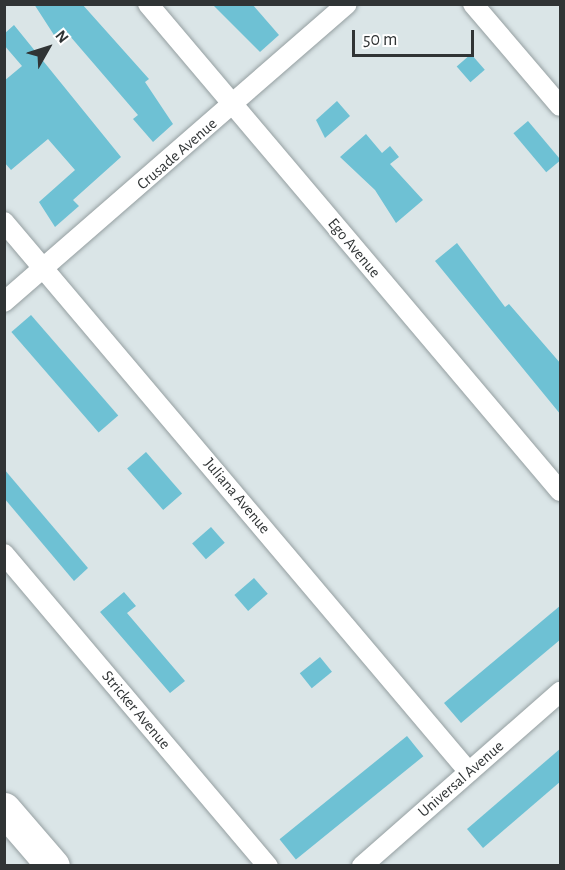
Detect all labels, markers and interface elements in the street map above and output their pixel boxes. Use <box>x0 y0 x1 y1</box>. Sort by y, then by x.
north arrow <box>18 18 78 78</box>
scale bar <box>355 18 476 56</box>
text: N <box>52 27 72 46</box>
text: 50 m <box>363 31 397 49</box>
street label: Crusade Avenue <box>133 114 221 194</box>
street label: Ego Avenue <box>324 214 384 282</box>
street label: Juliana Avenue <box>200 454 274 538</box>
street label: Stricker Avenue <box>98 667 174 753</box>
street label: Universal Avenue <box>414 737 508 821</box>

